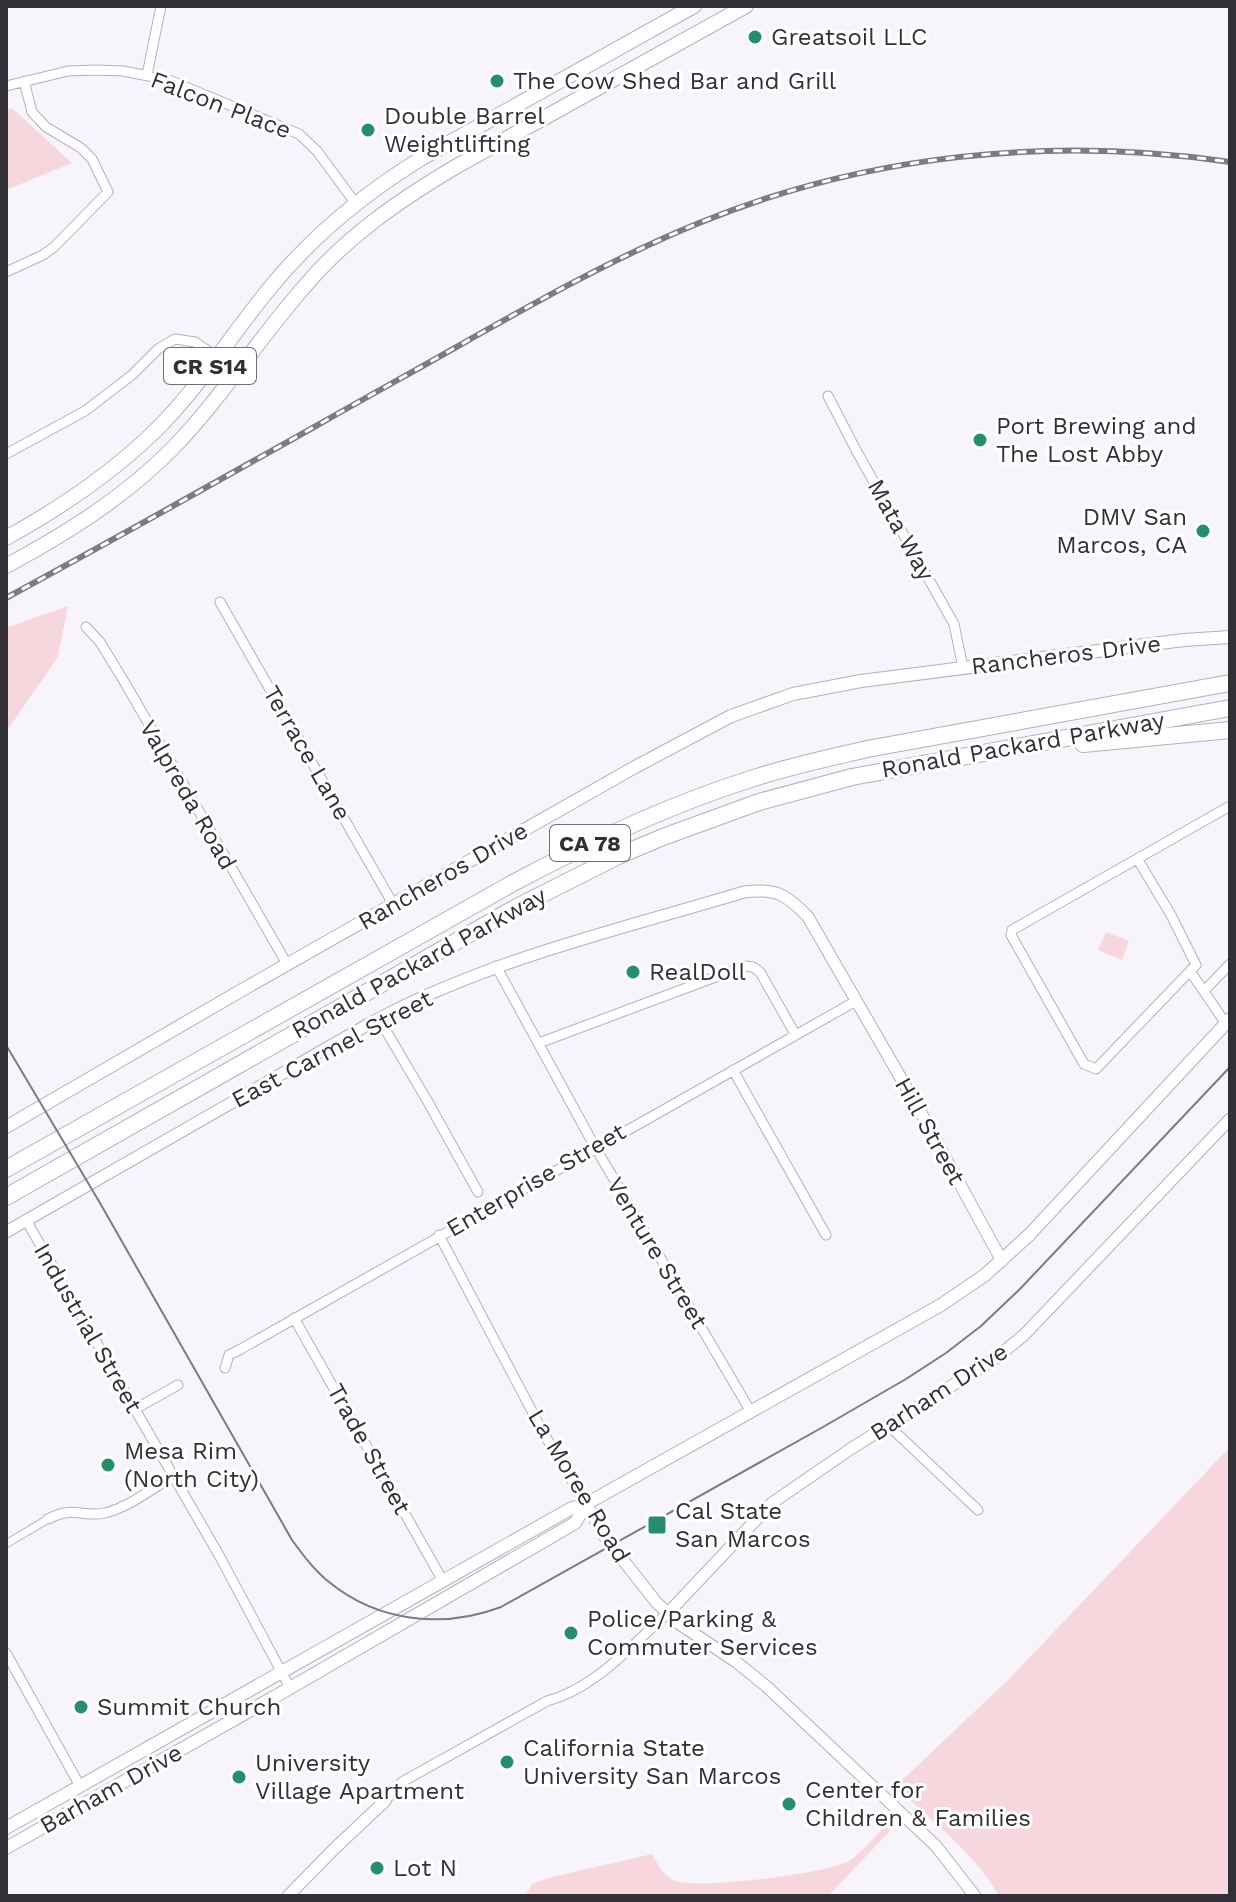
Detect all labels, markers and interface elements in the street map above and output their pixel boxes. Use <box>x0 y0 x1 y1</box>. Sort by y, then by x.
place label: Greatsoil LLC <box>771 23 928 51</box>
marker: Greatsoil LLC <box>746 28 764 46</box>
street label: Falcon Place <box>147 65 295 145</box>
place label: The Cow Shed Bar and Grill <box>513 67 837 95</box>
marker: The Cow Shed Bar and Grill <box>488 72 506 90</box>
place label: Double Barrel Weightlifting <box>384 102 545 158</box>
marker: Double Barrel Weightlifting <box>359 121 377 139</box>
road number: CR S14 <box>164 348 256 384</box>
place label: Port Brewing and The Lost Abby <box>996 412 1197 468</box>
marker: Port Brewing and The Lost Abby <box>971 431 989 449</box>
street label: Mata Way <box>862 474 941 586</box>
place label: DMV San Marcos, CA <box>1056 503 1187 559</box>
marker: DMV San Marcos, CA <box>1194 522 1212 540</box>
street label: Rancheros Drive <box>970 629 1162 681</box>
street label: Terrace Lane <box>257 681 357 825</box>
street label: Ronald Packard Parkway <box>879 706 1167 784</box>
street label: Valpreda Road <box>134 715 242 875</box>
street label: Rancheros Drive <box>353 816 533 936</box>
road number: CA 78 <box>550 825 630 861</box>
street label: Ronald Packard Parkway <box>287 881 552 1045</box>
place label: RealDoll <box>649 958 746 986</box>
marker: RealDoll <box>624 963 642 981</box>
street label: East Carmel Street <box>227 984 437 1114</box>
street label: Hill Street <box>889 1072 971 1190</box>
street label: Enterprise Street <box>442 1117 630 1243</box>
street label: Venture Street <box>601 1172 713 1334</box>
street label: Industrial Street <box>28 1238 148 1418</box>
street label: Barham Drive <box>865 1337 1013 1447</box>
street label: Trade Street <box>322 1379 416 1519</box>
street label: La Moree Road <box>522 1404 636 1568</box>
place label: Mesa Rim (North City) <box>124 1437 259 1493</box>
marker: Mesa Rim (North City) <box>99 1456 117 1474</box>
place label: Cal State San Marcos <box>675 1497 811 1553</box>
marker: Cal State San Marcos <box>646 1514 668 1536</box>
place label: Police/Parking & Commuter Services <box>587 1605 818 1661</box>
marker: Police/Parking & Commuter Services <box>562 1624 580 1642</box>
place label: Summit Church <box>97 1693 281 1721</box>
marker: Summit Church <box>72 1698 90 1716</box>
place label: California State University San Marcos <box>523 1734 781 1790</box>
street label: Barham Drive <box>35 1738 187 1840</box>
place label: University Village Apartment <box>255 1749 464 1805</box>
marker: California State University San Marcos <box>498 1753 516 1771</box>
marker: University Village Apartment <box>230 1768 248 1786</box>
place label: Center for Children & Families <box>805 1776 1031 1832</box>
marker: Center for Children & Families <box>780 1795 798 1813</box>
place label: Lot N <box>393 1854 457 1882</box>
marker: Lot N <box>368 1859 386 1877</box>

